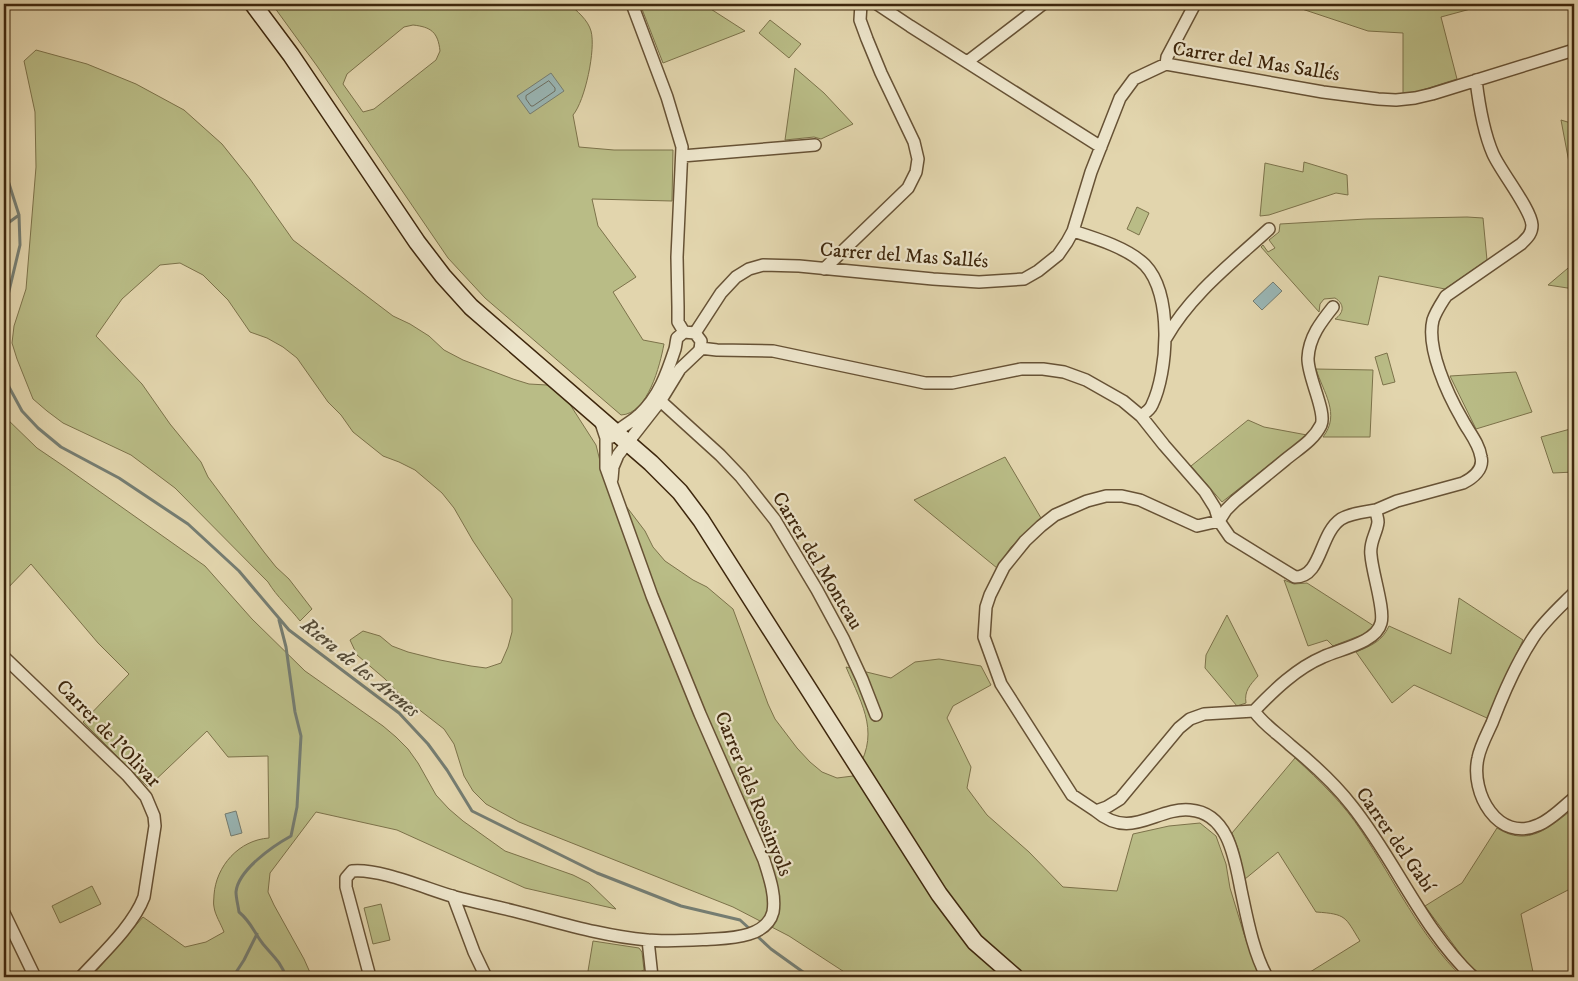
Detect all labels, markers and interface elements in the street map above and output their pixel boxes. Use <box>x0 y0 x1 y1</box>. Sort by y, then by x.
street label: Carrer del Mas Sallés <box>1171 36 1342 88</box>
street label: Carrer del Mas Sallés <box>819 238 989 274</box>
street label: Carrer del Montcau <box>766 487 868 635</box>
water label: Riera de les Arenes <box>295 612 425 724</box>
street label: Carrer de l'Olivar <box>50 675 166 794</box>
street label: Carrer dels Rossinyols <box>709 708 798 880</box>
street label: Carrer del Gabí <box>1350 783 1441 898</box>

